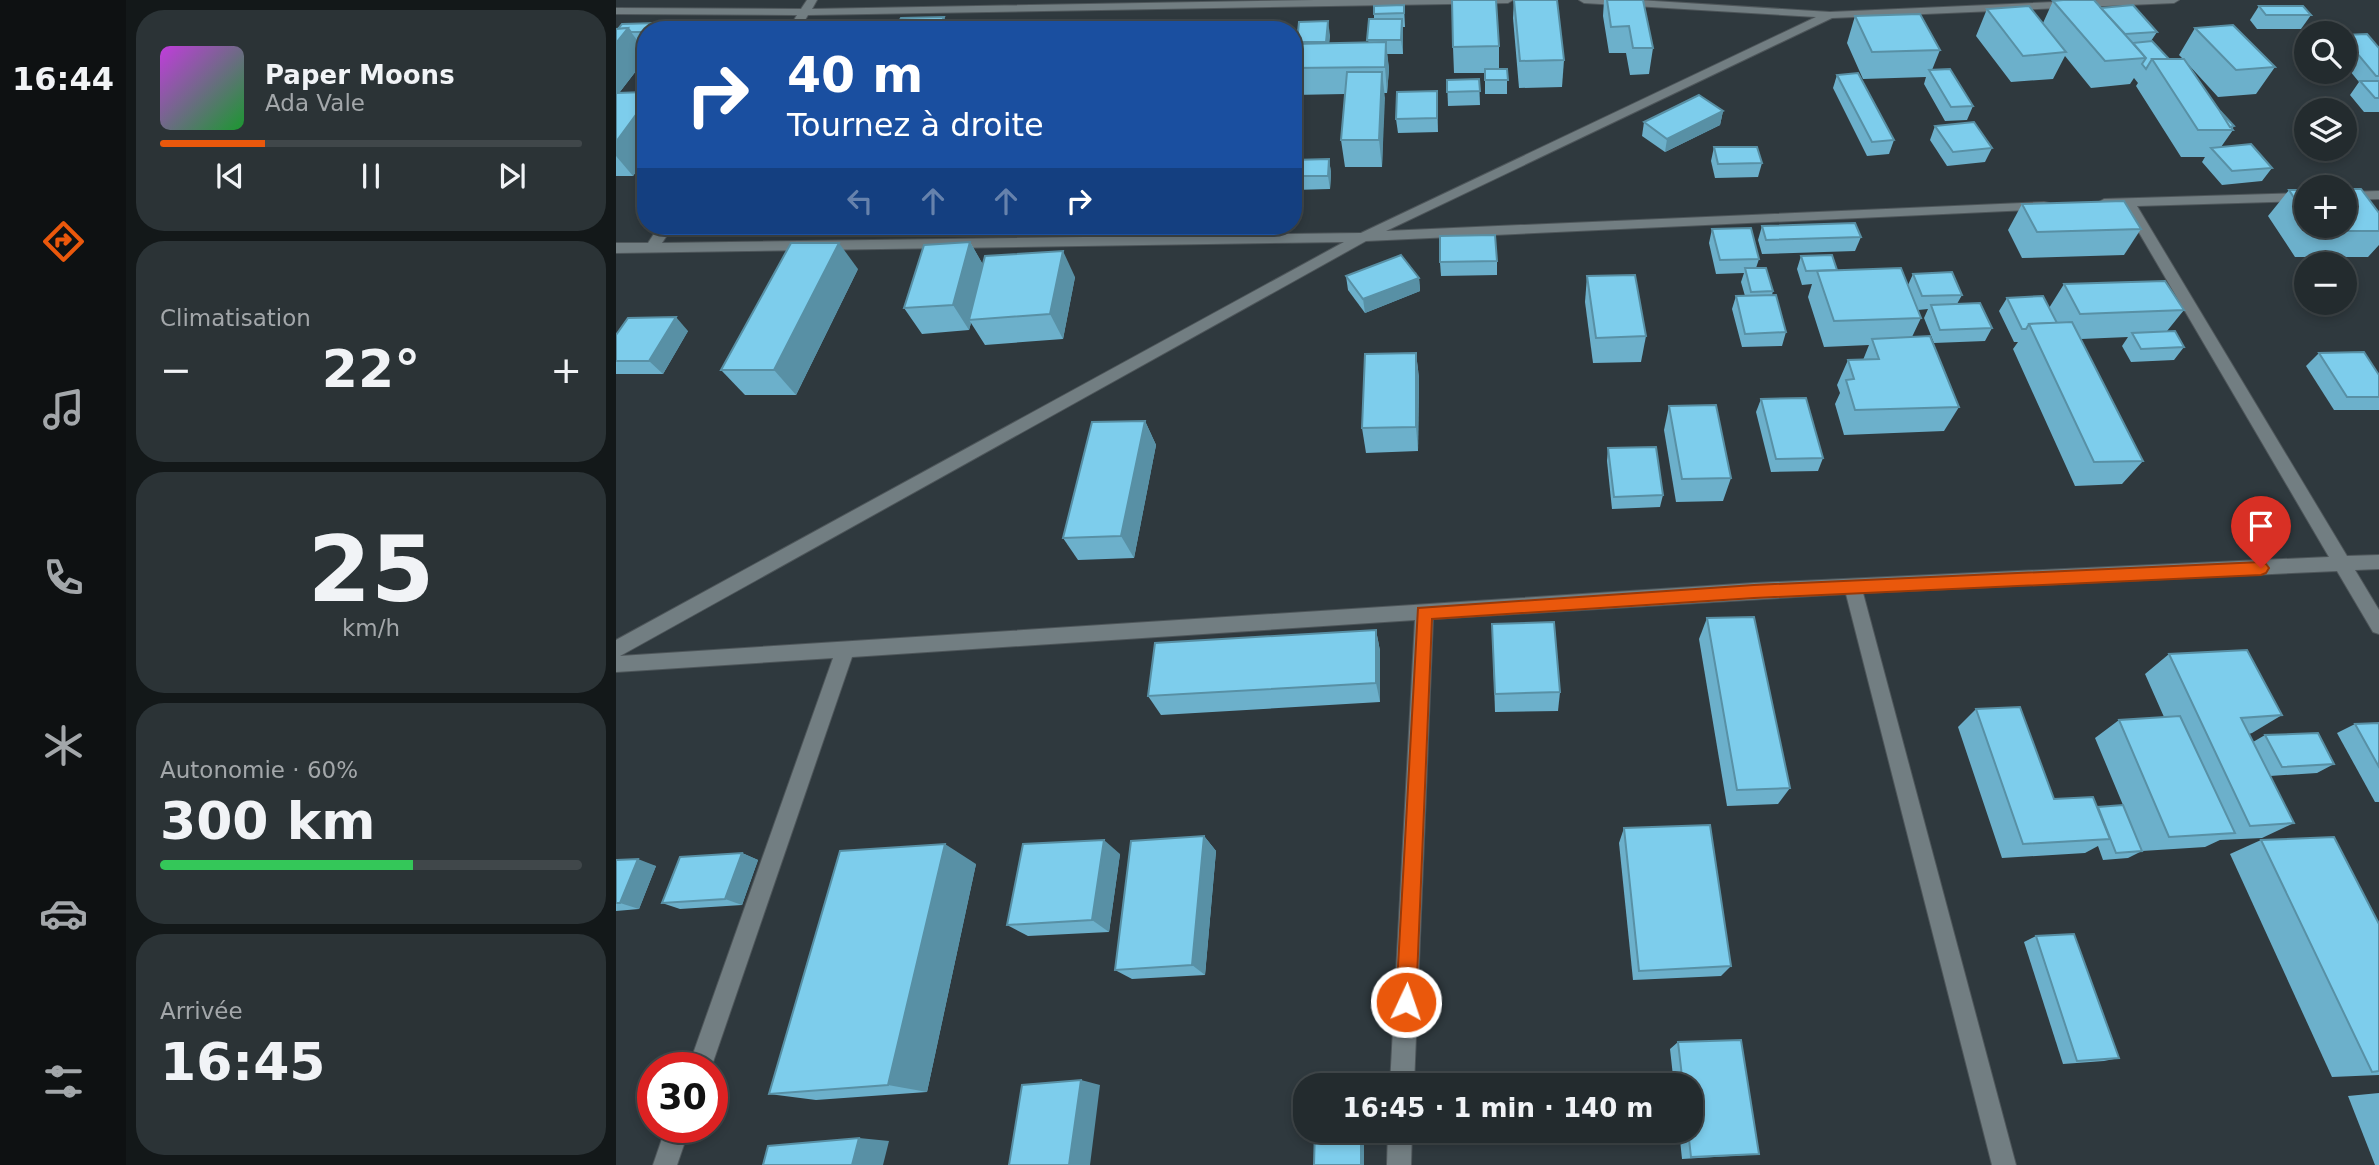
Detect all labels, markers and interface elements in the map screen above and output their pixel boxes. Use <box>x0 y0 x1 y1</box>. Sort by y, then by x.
map controls <box>2294 21 2357 315</box>
button: search <box>2294 21 2357 84</box>
text: 40 m <box>787 47 923 104</box>
icon: right <box>672 49 763 140</box>
text: 16:44 <box>12 60 114 98</box>
text: Paper Moons <box>265 60 455 90</box>
text: Ada Vale <box>265 90 365 116</box>
button: layers <box>2294 98 2357 161</box>
text: Tournez à droite <box>787 106 1044 144</box>
icon: previous <box>211 157 249 195</box>
icon: pause <box>352 157 390 195</box>
icon: next <box>493 157 531 195</box>
button: + <box>2294 175 2357 238</box>
icon: left <box>841 182 879 220</box>
icon: ahead <box>914 182 952 220</box>
icon: ahead <box>987 182 1025 220</box>
icon: right <box>1060 182 1098 220</box>
icon: directions <box>39 217 88 266</box>
button: − <box>2294 252 2357 315</box>
text: Climatisation <box>160 305 311 331</box>
text: 22° <box>322 339 420 399</box>
text: − <box>160 348 192 392</box>
text: + <box>550 348 582 392</box>
icon: music <box>39 385 88 434</box>
pin <box>2231 496 2291 568</box>
icon: arrive <box>2242 507 2280 545</box>
text: 25 <box>308 517 434 622</box>
icon: phone <box>39 553 88 602</box>
text: km/h <box>342 615 400 641</box>
icon: climate <box>39 721 88 770</box>
text: Autonomie · 60% <box>160 757 358 783</box>
text: 300 km <box>160 791 375 851</box>
icon: car <box>39 889 88 938</box>
position arrow <box>1369 965 1443 1039</box>
text: Arrivée <box>160 998 243 1024</box>
text: 16:45 <box>160 1032 326 1092</box>
speed limit sign: 30 <box>637 1052 728 1143</box>
icon: filters <box>39 1057 88 1106</box>
text: 16:45 · 1 min · 140 m <box>1343 1093 1653 1123</box>

